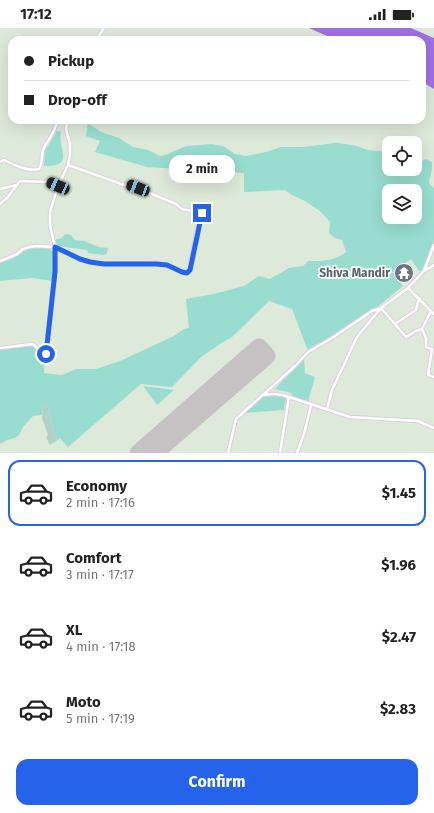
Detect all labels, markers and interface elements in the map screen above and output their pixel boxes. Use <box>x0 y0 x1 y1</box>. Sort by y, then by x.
text: 17:12 <box>20 5 52 23</box>
text: Pickup <box>48 52 94 70</box>
text: Drop-off <box>48 91 107 109</box>
map controls <box>382 136 422 224</box>
button: locate <box>382 136 422 176</box>
callout: 2 min <box>169 155 235 183</box>
text: 2 min <box>186 161 218 176</box>
car <box>45 176 71 196</box>
car <box>125 178 151 198</box>
button: layers <box>382 184 422 224</box>
route end <box>193 204 211 222</box>
temple icon: Shiva Mandir <box>393 262 415 284</box>
place label: Shiva Mandir <box>319 266 390 280</box>
route start <box>37 345 55 363</box>
icon: car <box>18 475 54 511</box>
text: Economy <box>66 477 127 495</box>
text: $1.45 <box>382 484 416 502</box>
text: 2 min · 17:16 <box>66 495 135 510</box>
icon: car <box>18 547 54 583</box>
text: Comfort <box>66 549 122 567</box>
text: $1.96 <box>381 556 416 574</box>
text: 3 min · 17:17 <box>66 567 134 582</box>
icon: car <box>18 619 54 655</box>
text: XL <box>66 621 82 639</box>
text: $2.47 <box>382 628 416 646</box>
text: 4 min · 17:18 <box>66 639 136 654</box>
icon: car <box>18 691 54 727</box>
text: Moto <box>66 693 101 711</box>
text: $2.83 <box>380 700 416 718</box>
text: 5 min · 17:19 <box>66 711 135 726</box>
button: Confirm <box>16 759 418 805</box>

